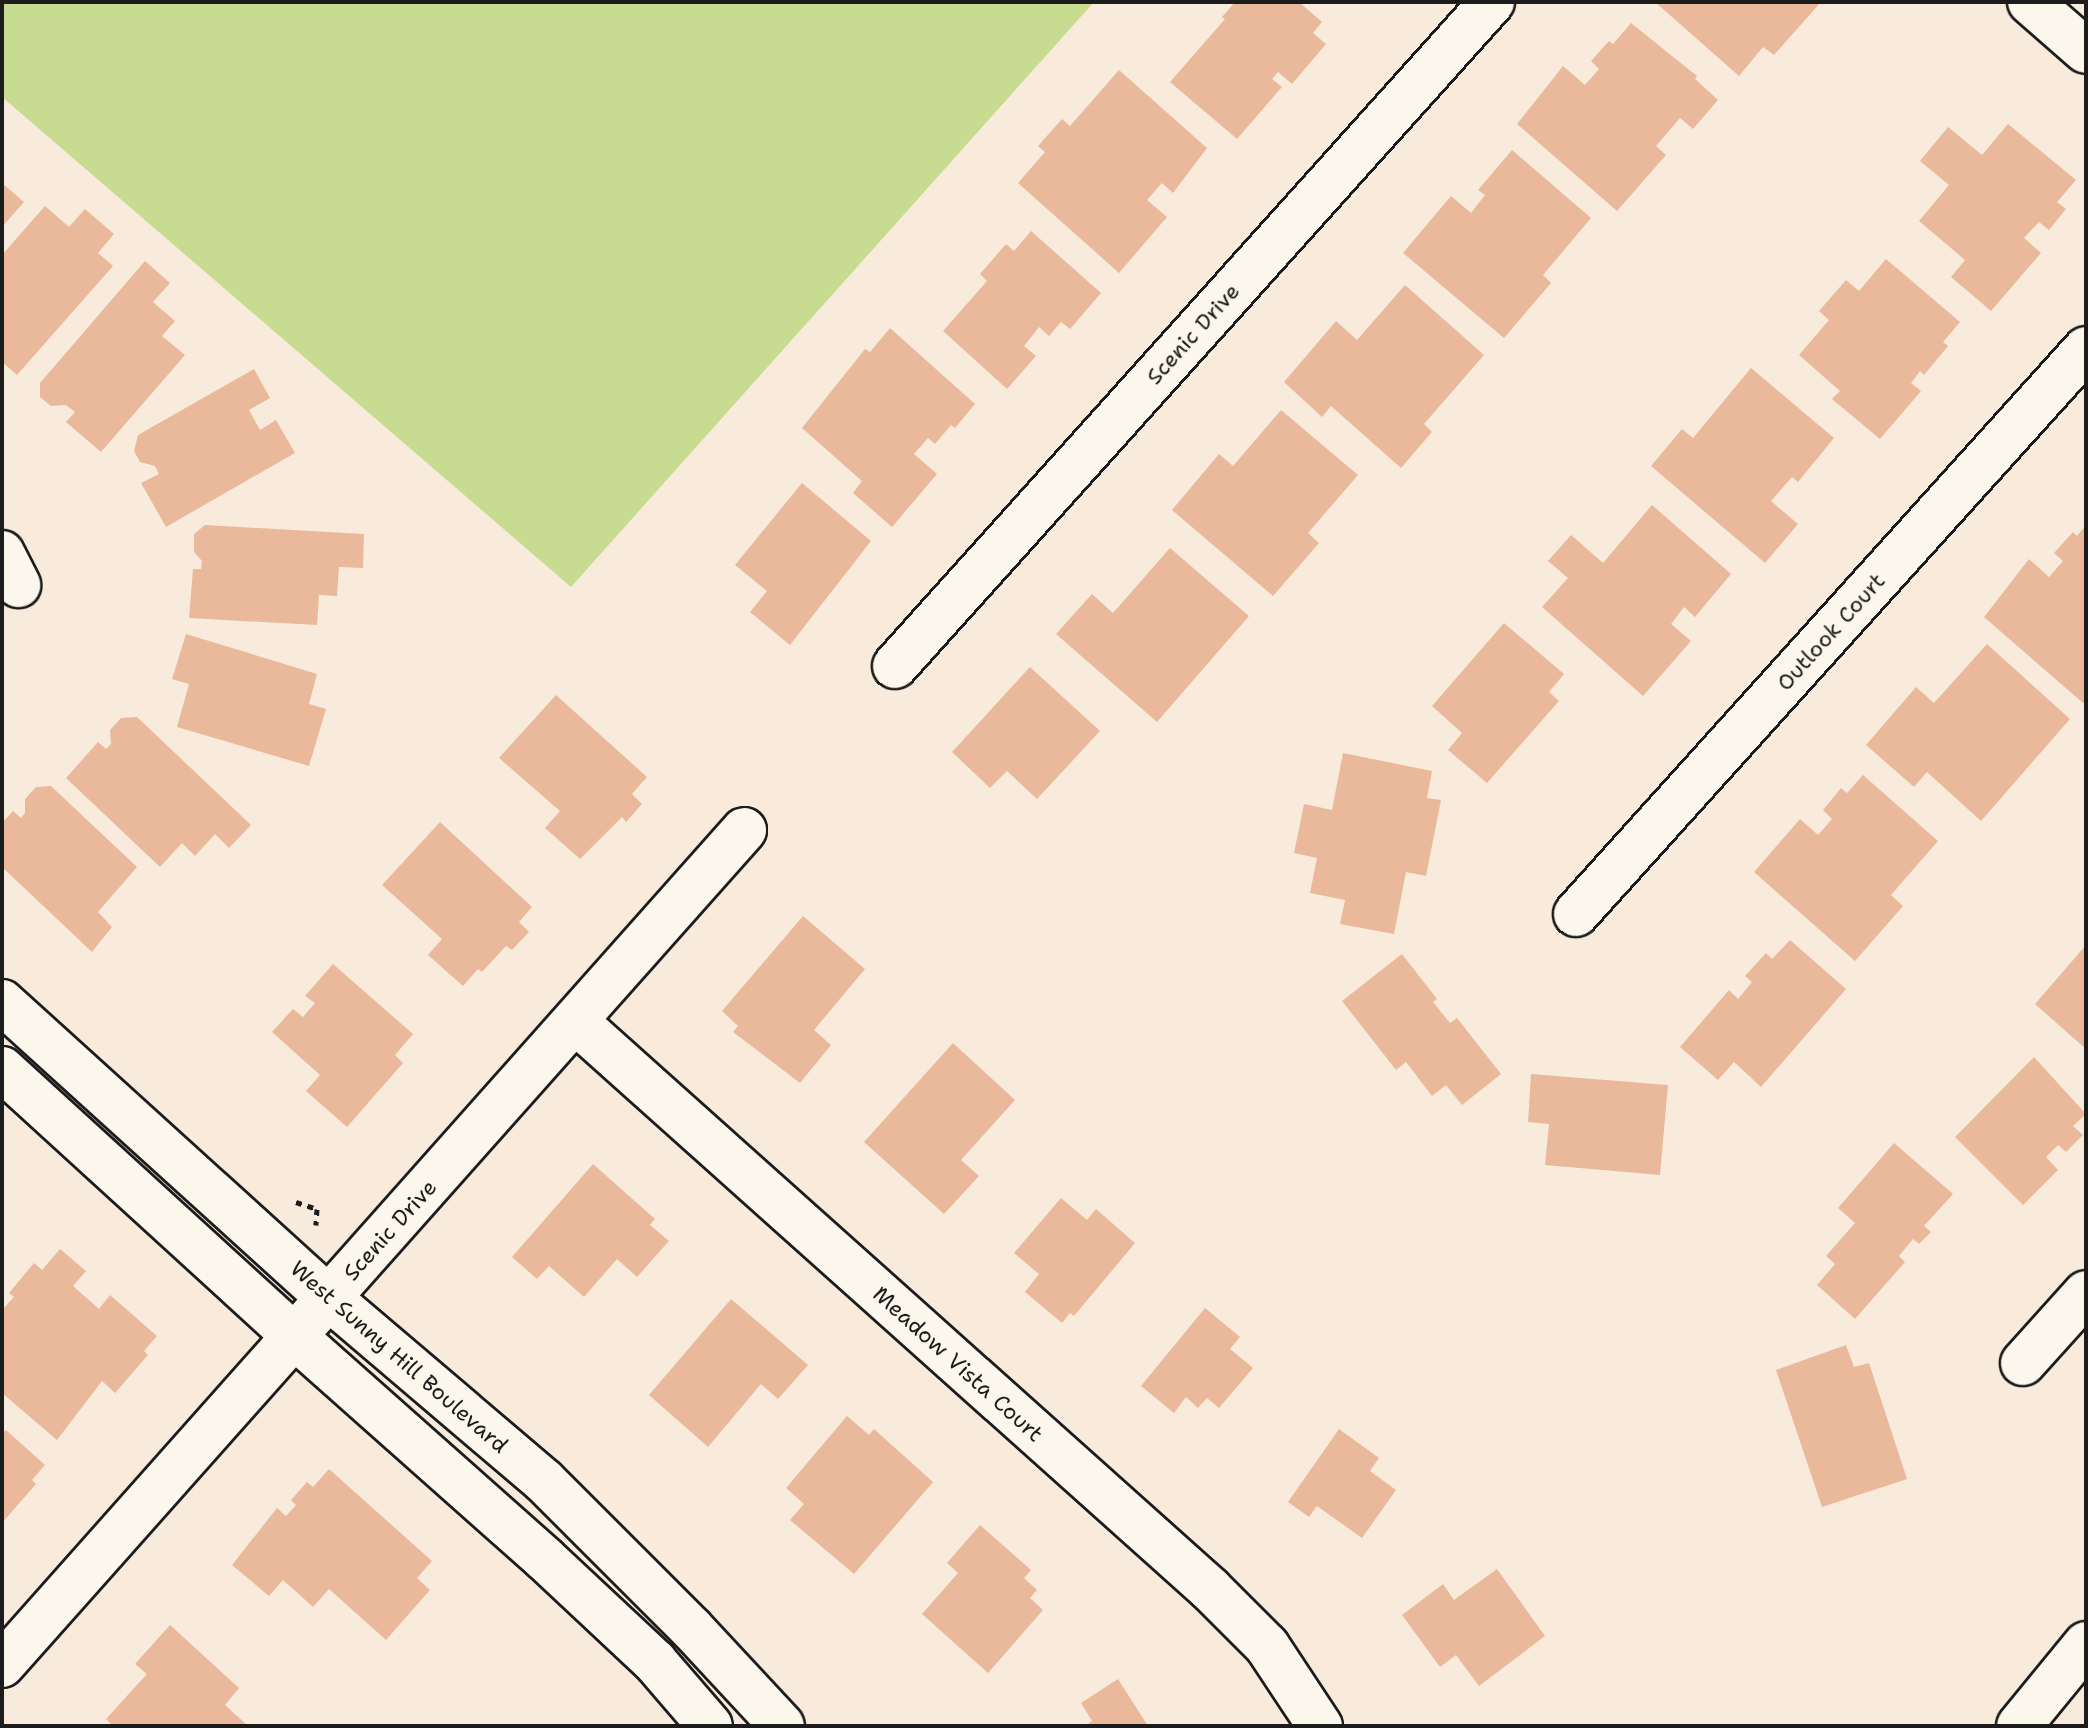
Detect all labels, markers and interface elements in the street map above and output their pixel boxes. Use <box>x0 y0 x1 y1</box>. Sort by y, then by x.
street label: Scenic Drive <box>1141 278 1245 390</box>
street label: Outlook Court <box>1771 568 1891 696</box>
street label: Scenic Drive <box>338 1174 442 1286</box>
street label: West Sunny Hill Boulevard <box>285 1255 513 1459</box>
street label: Meadow Vista Court <box>868 1281 1048 1447</box>

